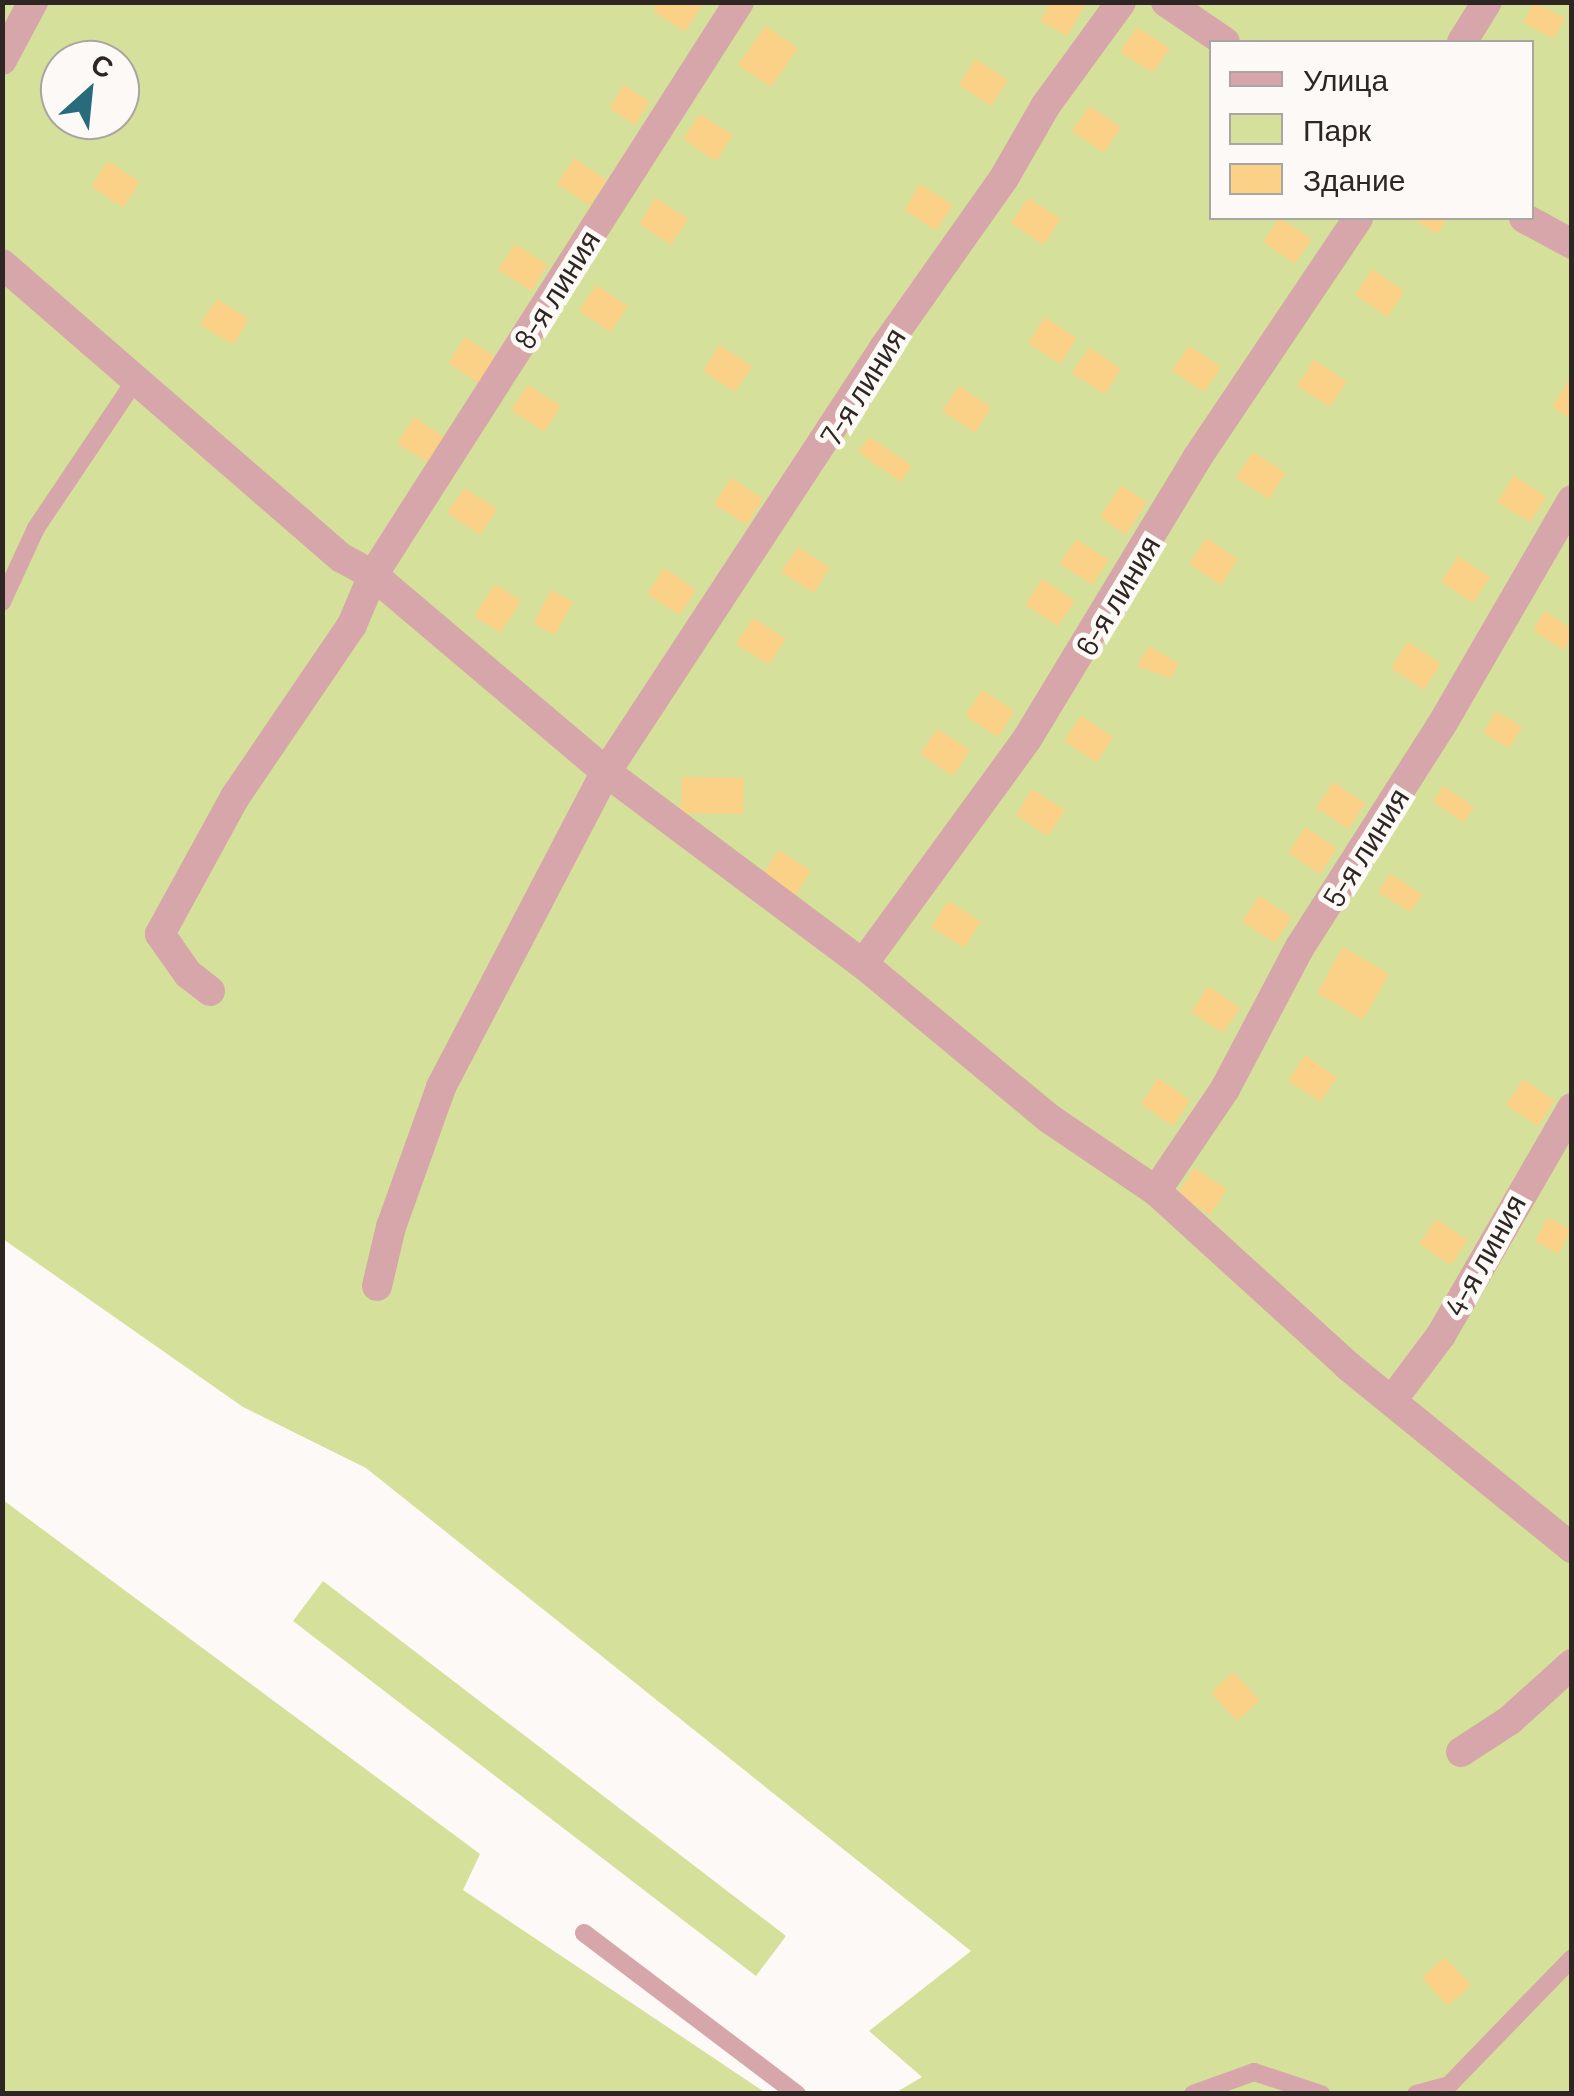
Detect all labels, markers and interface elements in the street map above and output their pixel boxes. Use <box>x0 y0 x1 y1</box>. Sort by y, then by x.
north arrow <box>40 40 140 140</box>
legend <box>1209 40 1534 220</box>
text: С <box>86 45 119 85</box>
text: Улица <box>1303 61 1388 97</box>
text: Парк <box>1303 111 1371 147</box>
text: Здание <box>1303 161 1405 197</box>
street label: 8-я линия <box>505 223 607 355</box>
street label: 7-я линия <box>812 320 912 452</box>
street label: 6-я линия <box>1067 529 1167 661</box>
street label: 5-я линия <box>1314 781 1416 913</box>
street label: 4-я линия <box>1436 1187 1532 1323</box>

